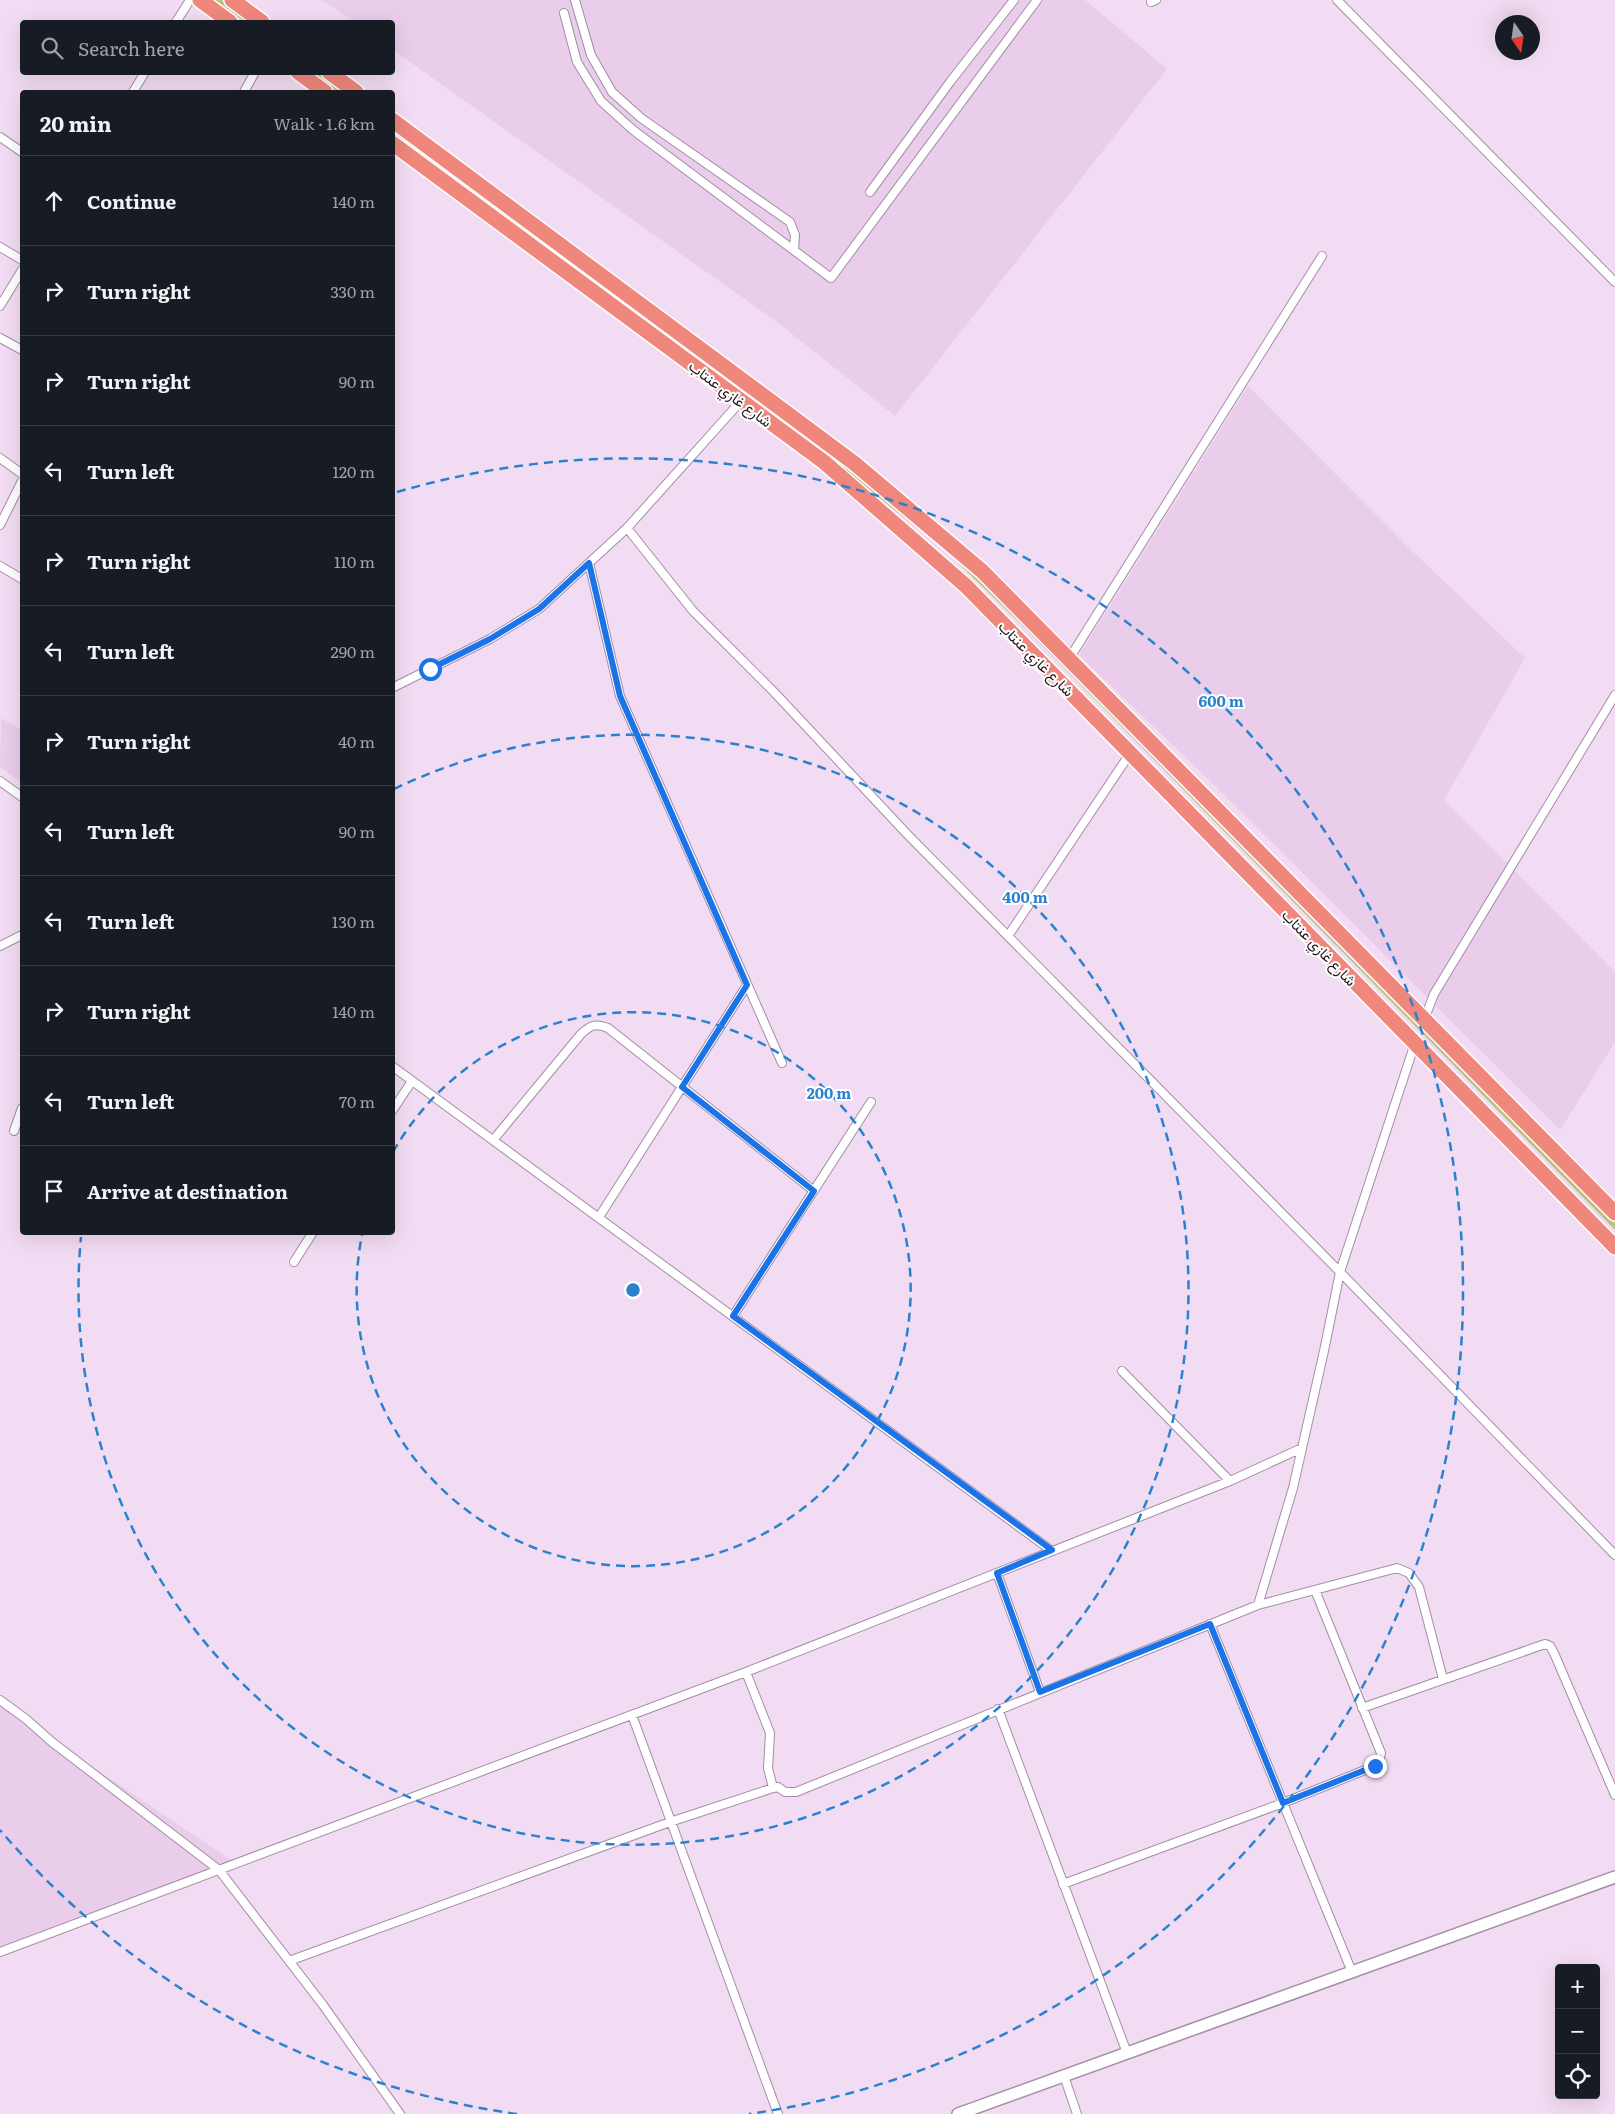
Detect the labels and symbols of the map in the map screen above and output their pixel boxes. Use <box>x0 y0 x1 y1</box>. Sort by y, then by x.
north arrow <box>1495 15 1540 60</box>
street label: شارع غازي عنتاب <box>683 354 778 435</box>
street label: شارع غازي عنتاب <box>992 615 1080 703</box>
route start <box>419 658 442 681</box>
text: 600 m <box>1198 689 1244 712</box>
text: 400 m <box>1002 885 1048 908</box>
street label: شارع غازي عنتاب <box>1275 903 1363 993</box>
text: 200 m <box>807 1081 851 1104</box>
centre of rings <box>624 1281 642 1299</box>
route end <box>1364 1755 1387 1778</box>

